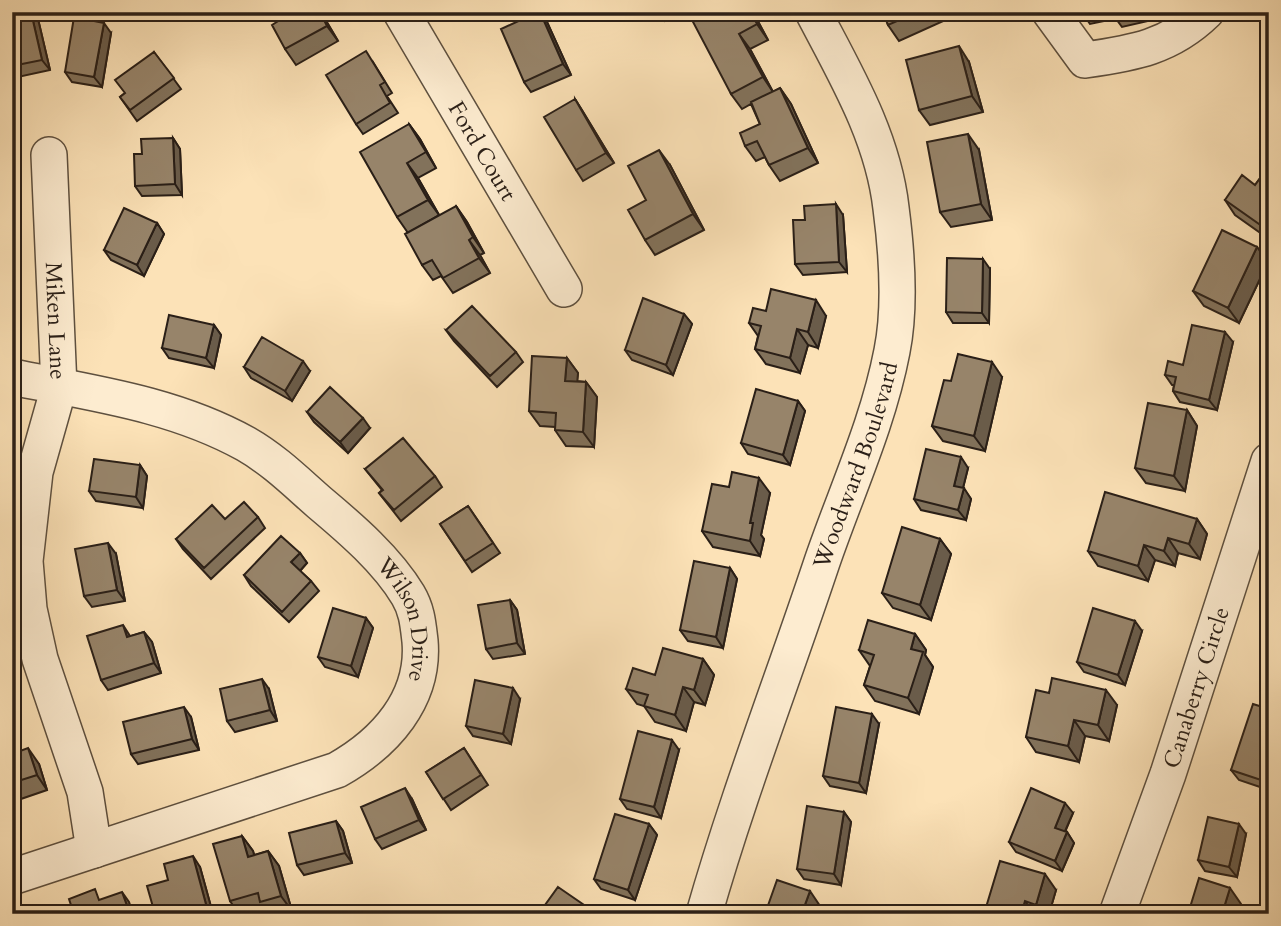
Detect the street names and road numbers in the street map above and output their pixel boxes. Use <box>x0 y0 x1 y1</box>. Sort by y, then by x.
street label: Ford Court <box>441 95 524 206</box>
street label: Miken Lane <box>38 261 74 380</box>
street label: Woodward Boulevard <box>805 358 905 574</box>
street label: Wilson Drive <box>369 549 436 686</box>
street label: Canaberry Circle <box>1155 603 1236 772</box>

